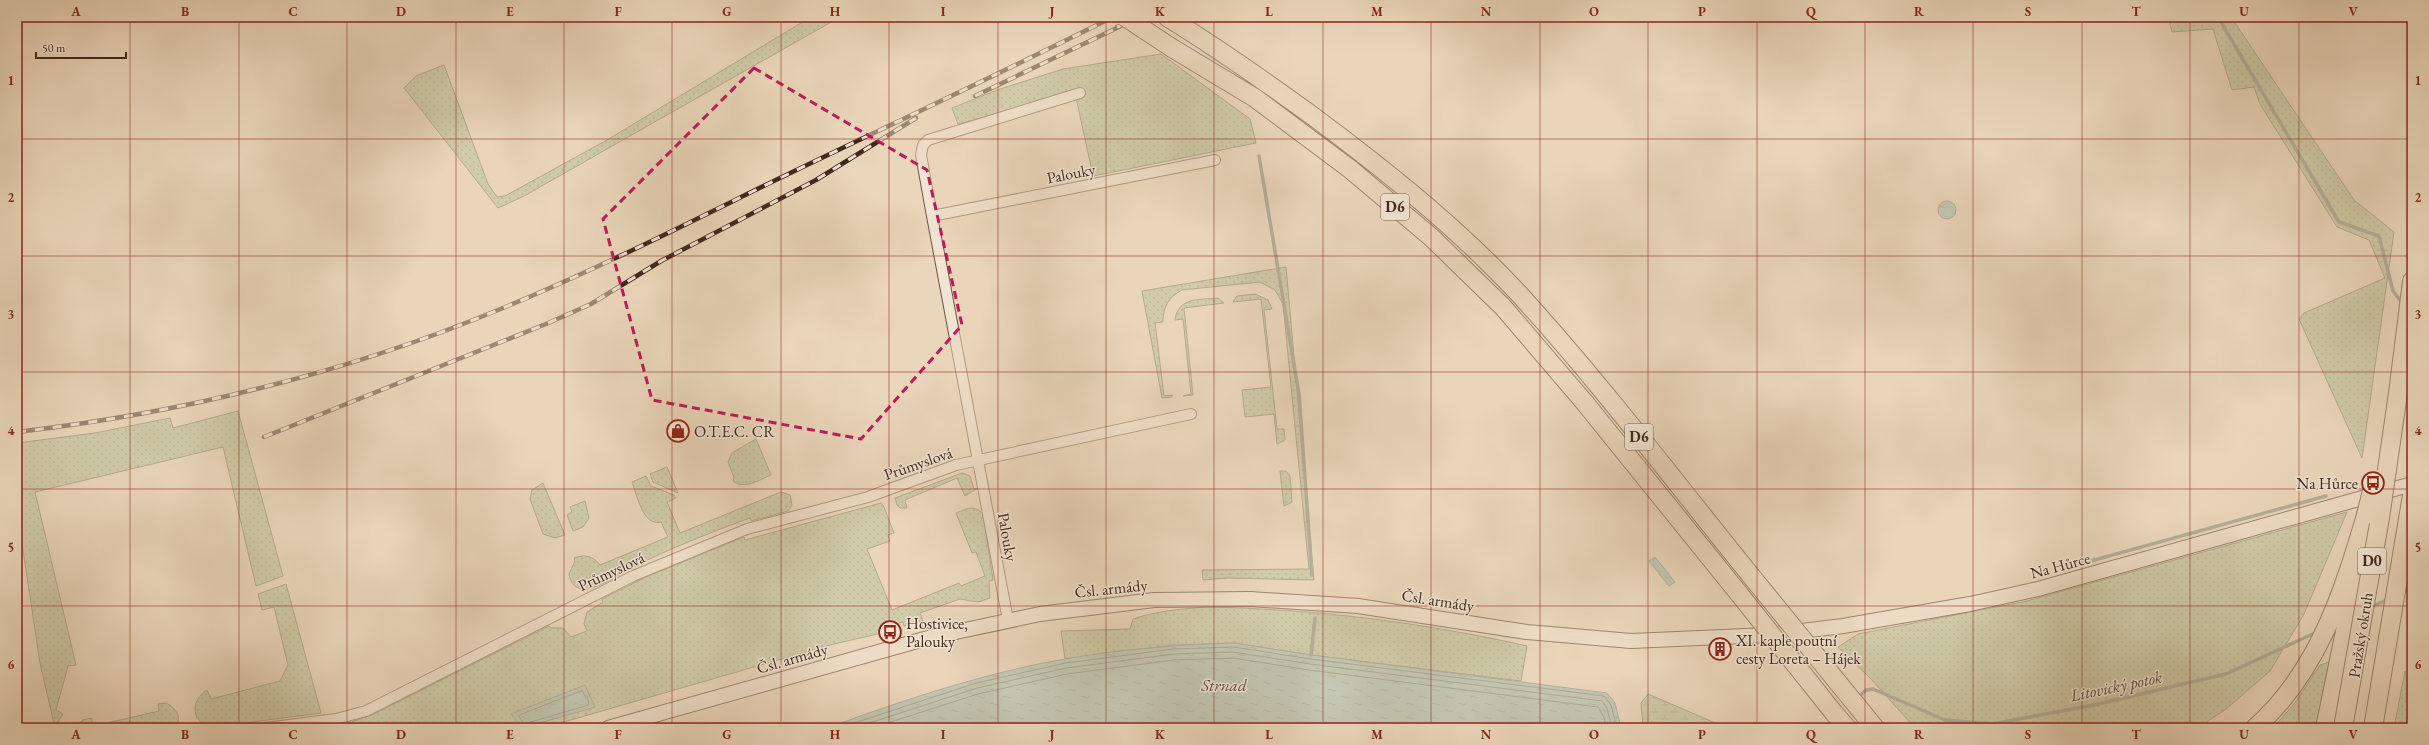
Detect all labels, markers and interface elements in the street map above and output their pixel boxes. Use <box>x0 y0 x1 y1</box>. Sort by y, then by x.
text: A <box>70 3 81 20</box>
text: B <box>181 3 189 20</box>
text: C <box>288 3 298 20</box>
text: D <box>396 3 406 20</box>
text: E <box>506 3 514 20</box>
text: F <box>614 3 622 20</box>
text: G <box>722 3 732 20</box>
text: H <box>830 3 841 20</box>
text: I <box>941 3 946 20</box>
text: J <box>1048 3 1055 20</box>
text: K <box>1155 3 1166 20</box>
text: L <box>1265 3 1273 20</box>
text: M <box>1371 3 1383 20</box>
text: N <box>1481 3 1492 20</box>
text: O <box>1589 3 1599 20</box>
text: P <box>1698 3 1706 20</box>
text: Q <box>1806 3 1818 20</box>
text: R <box>1914 3 1924 20</box>
text: S <box>2025 3 2031 20</box>
text: T <box>2131 3 2141 20</box>
text: U <box>2239 3 2249 20</box>
text: V <box>2348 3 2358 20</box>
scale bar <box>36 34 126 60</box>
text: 50 m <box>42 40 66 56</box>
text: 1 <box>8 72 15 89</box>
text: 1 <box>2415 72 2422 89</box>
street label: Palouky <box>1045 158 1098 188</box>
text: 2 <box>8 189 15 206</box>
text: 2 <box>2415 189 2422 206</box>
road number: D6 <box>1381 194 1409 220</box>
text: 3 <box>8 306 15 323</box>
text: 3 <box>2415 306 2422 323</box>
shop icon: O.T.E.C. CR <box>665 418 691 444</box>
place label: O.T.E.C. CR <box>694 421 775 442</box>
text: 4 <box>8 422 15 439</box>
text: 4 <box>2415 422 2422 439</box>
road number: D6 <box>1625 424 1653 450</box>
street label: Průmyslová <box>881 442 956 485</box>
bus stop icon: Na Hůrce <box>2360 470 2386 496</box>
place label: Na Hůrce <box>2297 473 2358 494</box>
street label: Palouky <box>993 511 1022 564</box>
text: 5 <box>8 539 14 556</box>
text: 5 <box>2415 539 2421 556</box>
street label: Průmyslová <box>574 547 649 596</box>
street label: Na Hůrce <box>2028 547 2093 584</box>
road number: D0 <box>2358 548 2386 574</box>
street label: Čsl. armády <box>1074 574 1149 603</box>
street label: Čsl. armády <box>1400 584 1477 617</box>
street label: Pražský okruh <box>2343 591 2378 679</box>
place label: Hostivice, Palouky <box>906 613 968 652</box>
bus stop icon: Hostivice, Palouky <box>877 619 903 645</box>
place label: ⅩⅠ. kaple poutní cesty Loreta – Hájek <box>1735 630 1861 669</box>
building icon: ⅩⅠ. kaple poutní cesty Loreta – Hájek <box>1707 636 1733 662</box>
street label: Čsl. armády <box>754 638 831 679</box>
text: 6 <box>8 656 15 673</box>
text: 6 <box>2415 656 2422 673</box>
water label: Litovický potok <box>2067 665 2164 707</box>
water label: Strnad <box>1200 674 1247 696</box>
text: A <box>70 726 81 743</box>
text: B <box>181 726 189 743</box>
text: C <box>288 726 298 743</box>
text: D <box>396 726 406 743</box>
text: E <box>506 726 514 743</box>
text: F <box>614 726 622 743</box>
text: G <box>722 726 732 743</box>
text: H <box>830 726 841 743</box>
text: I <box>941 726 946 743</box>
text: J <box>1048 726 1055 743</box>
text: K <box>1155 726 1166 743</box>
text: L <box>1265 726 1273 743</box>
text: M <box>1371 726 1383 743</box>
text: N <box>1481 726 1492 743</box>
text: O <box>1589 726 1599 743</box>
text: P <box>1698 726 1706 743</box>
text: Q <box>1806 726 1818 743</box>
text: R <box>1914 726 1924 743</box>
text: S <box>2025 726 2031 743</box>
text: T <box>2131 726 2141 743</box>
text: U <box>2239 726 2249 743</box>
text: V <box>2348 726 2358 743</box>

